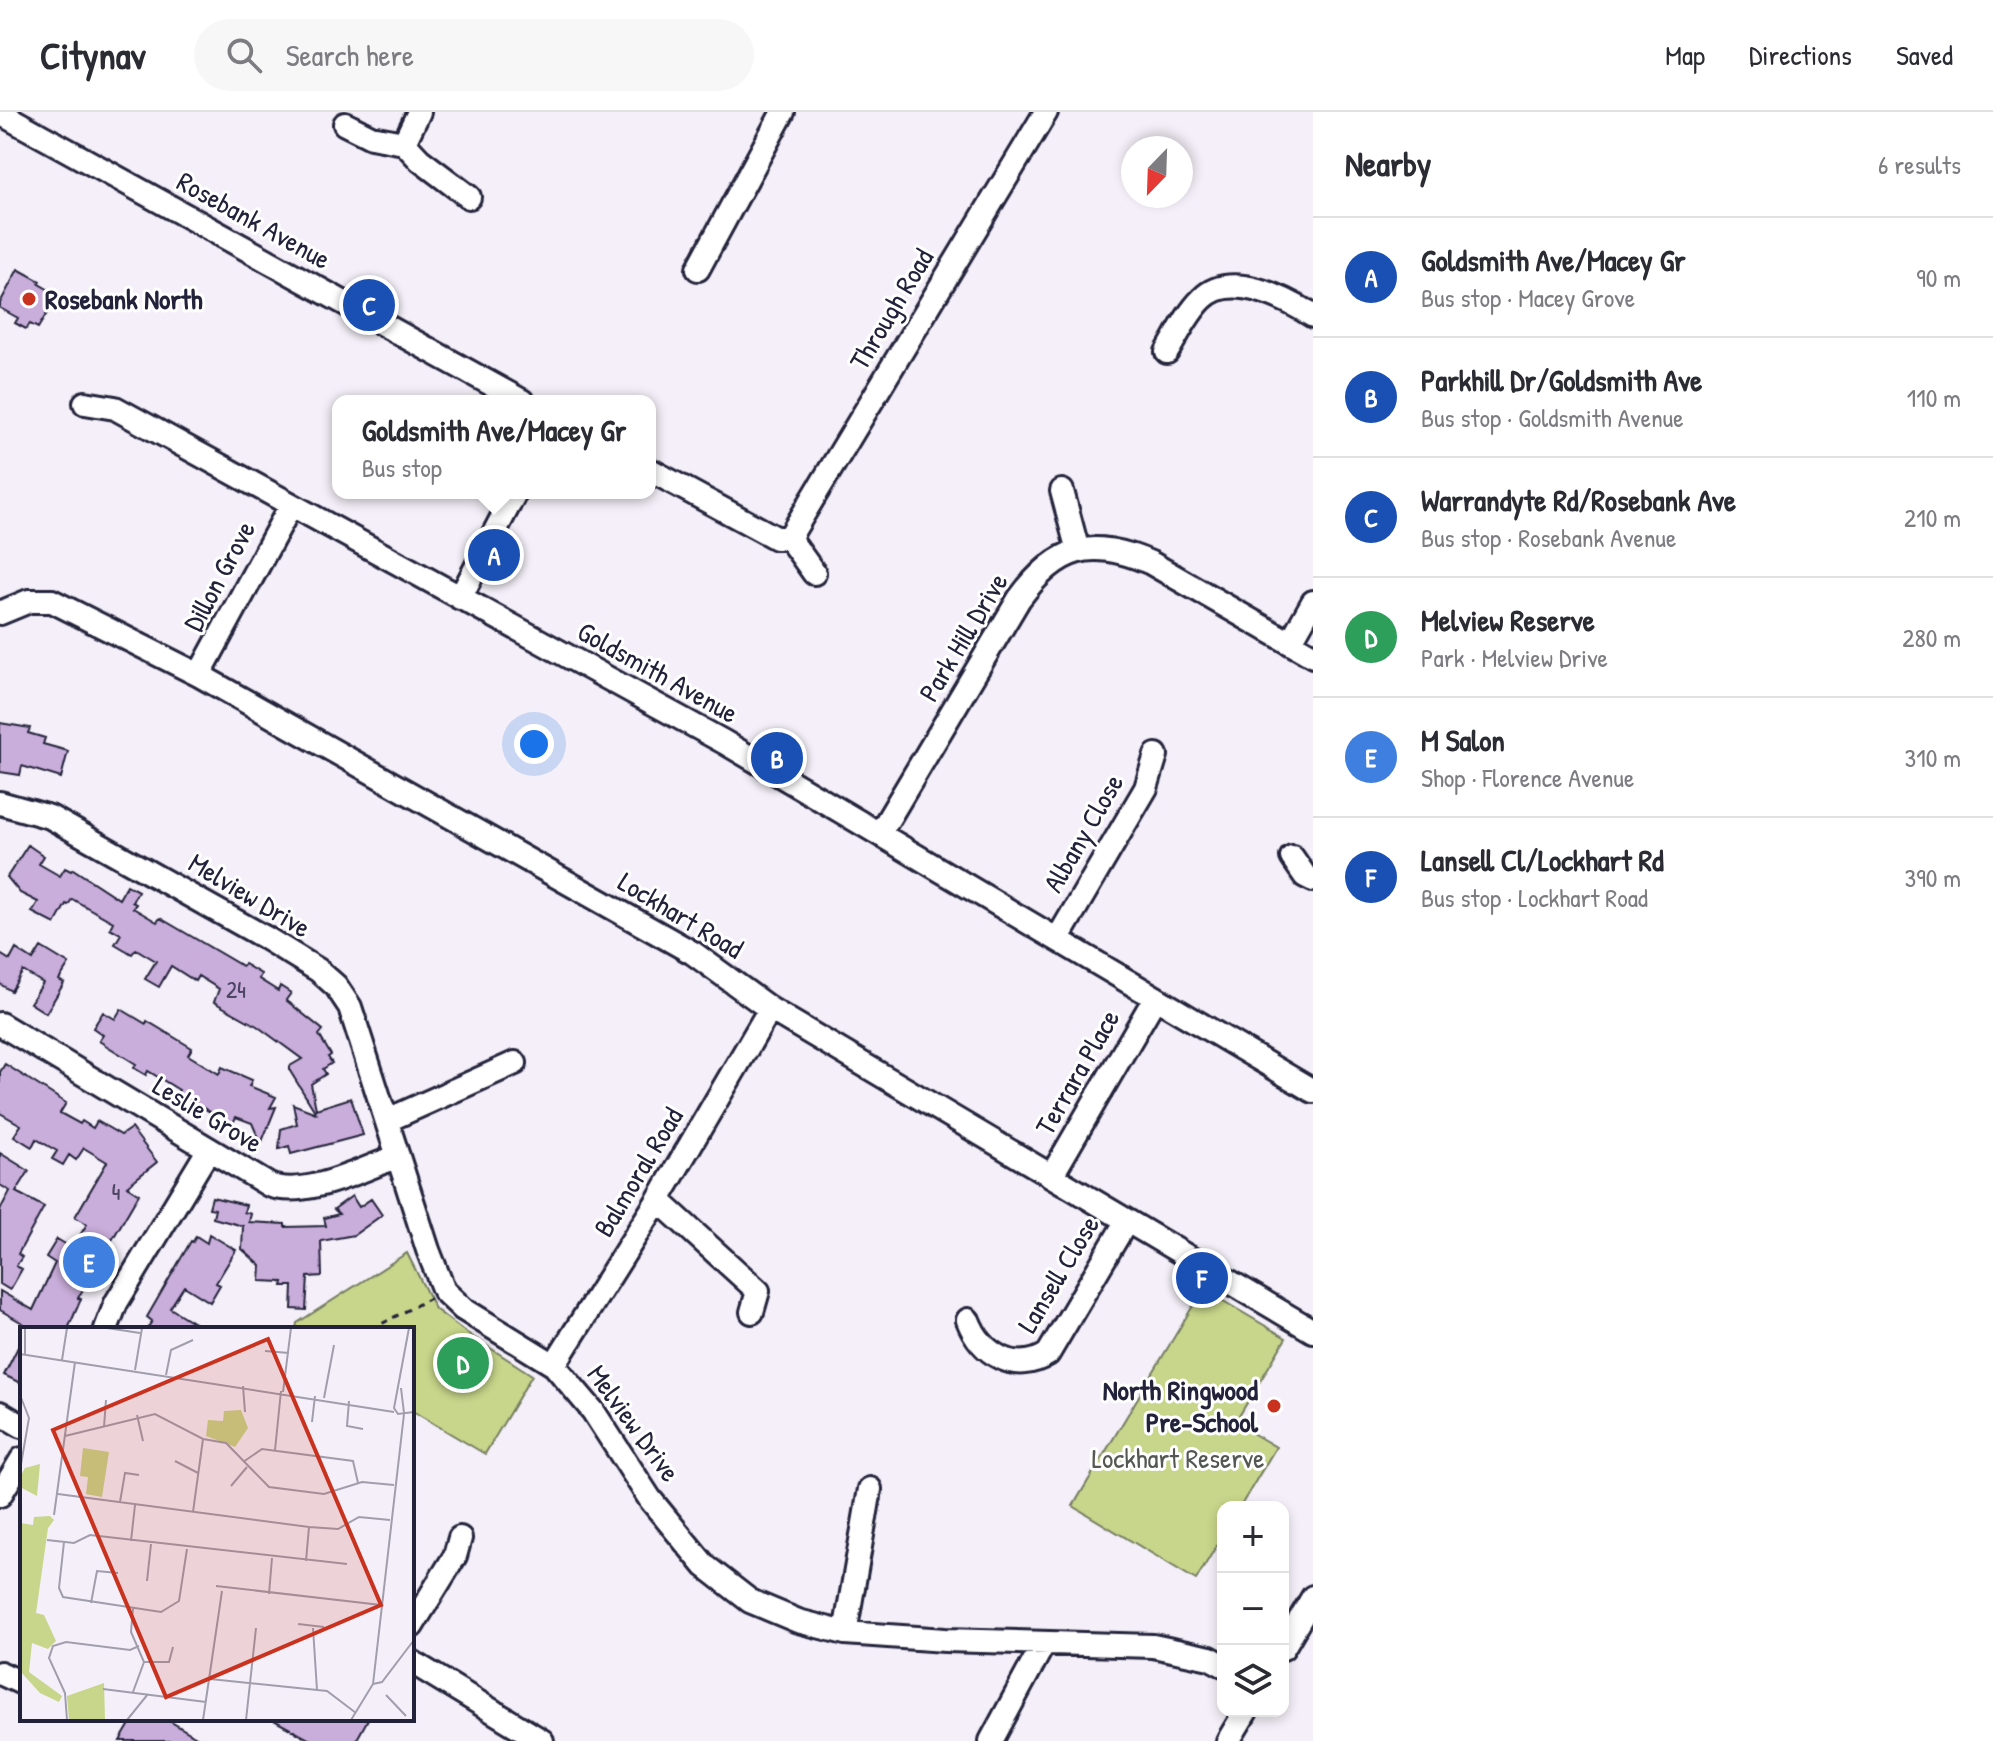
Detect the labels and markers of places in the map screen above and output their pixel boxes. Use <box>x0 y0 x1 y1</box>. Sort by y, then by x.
pin: C <box>343 275 395 335</box>
place label: Rosebank North <box>45 280 203 318</box>
marker: Rosebank North <box>20 290 38 308</box>
pin: A <box>468 525 520 585</box>
pin: B <box>751 728 803 788</box>
pin: E <box>63 1232 115 1292</box>
pin: F <box>1176 1248 1228 1308</box>
pin: D <box>437 1333 489 1393</box>
place label: North Ringwood Pre-School <box>1103 1371 1259 1441</box>
marker: North Ringwood Pre-School <box>1265 1397 1283 1415</box>

